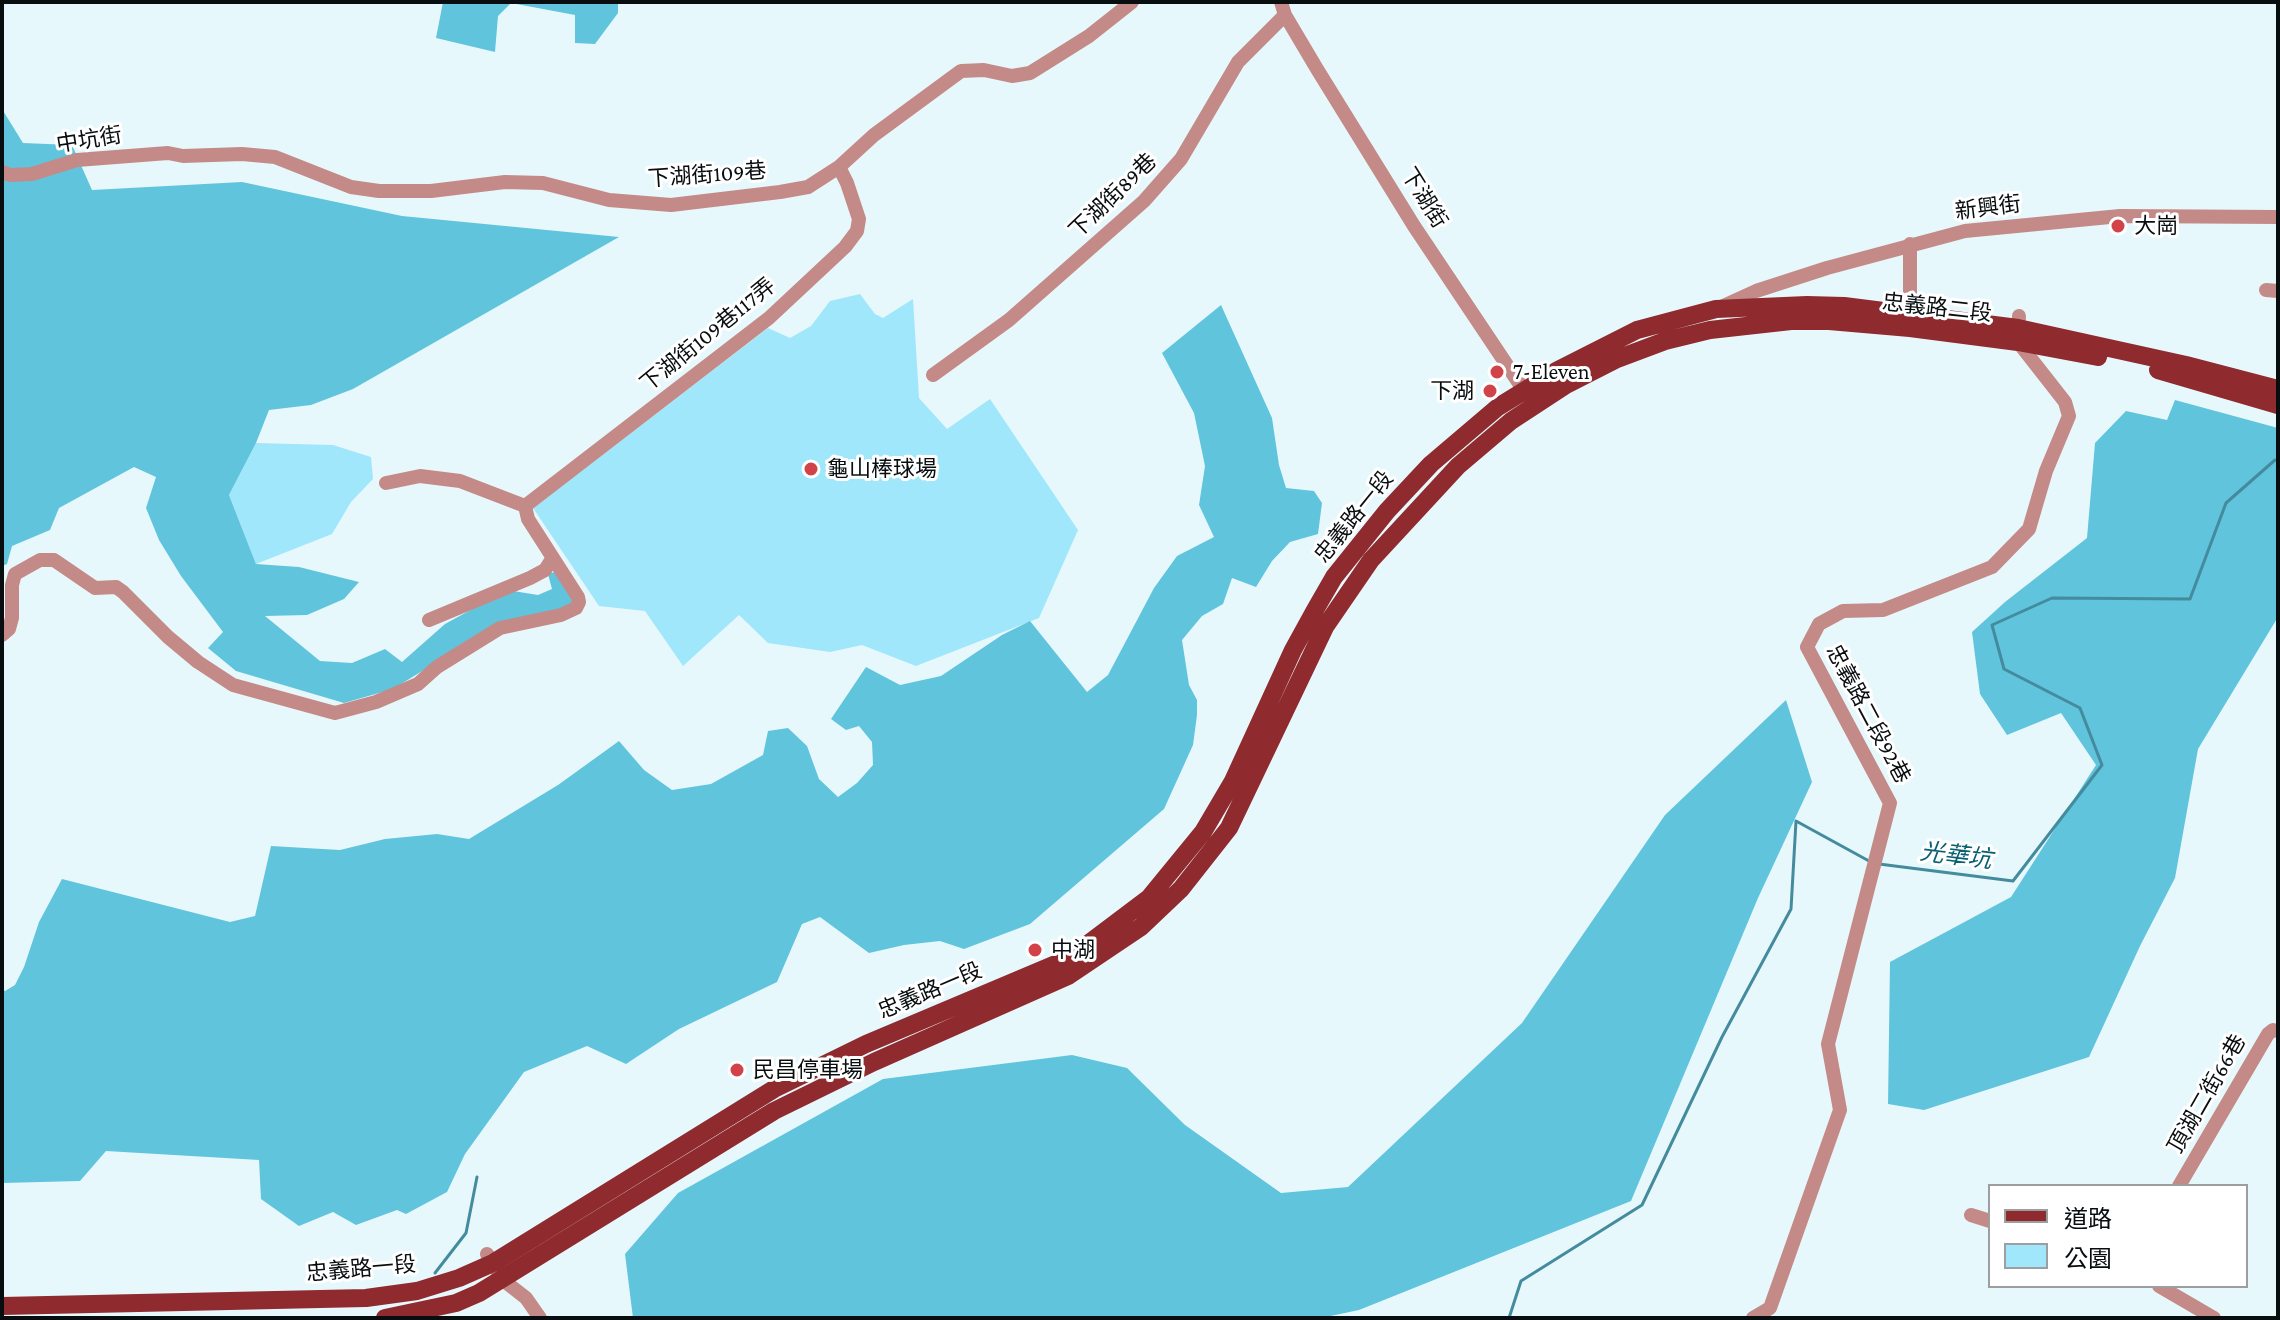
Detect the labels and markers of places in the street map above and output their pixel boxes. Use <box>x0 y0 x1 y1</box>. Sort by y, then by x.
place label: 大崗 <box>2134 213 2178 239</box>
marker: 大崗 <box>2109 217 2127 235</box>
place label: 7-Eleven <box>1513 359 1590 385</box>
marker: 7-Eleven <box>1488 363 1506 381</box>
place label: 下湖 <box>1430 378 1474 404</box>
marker: 下湖 <box>1481 382 1499 400</box>
place label: 龜山棒球場 <box>827 456 937 482</box>
marker: 龜山棒球場 <box>802 460 820 478</box>
place label: 中湖 <box>1051 937 1095 963</box>
marker: 中湖 <box>1026 941 1044 959</box>
place label: 民昌停車場 <box>753 1057 863 1083</box>
marker: 民昌停車場 <box>728 1061 746 1079</box>

